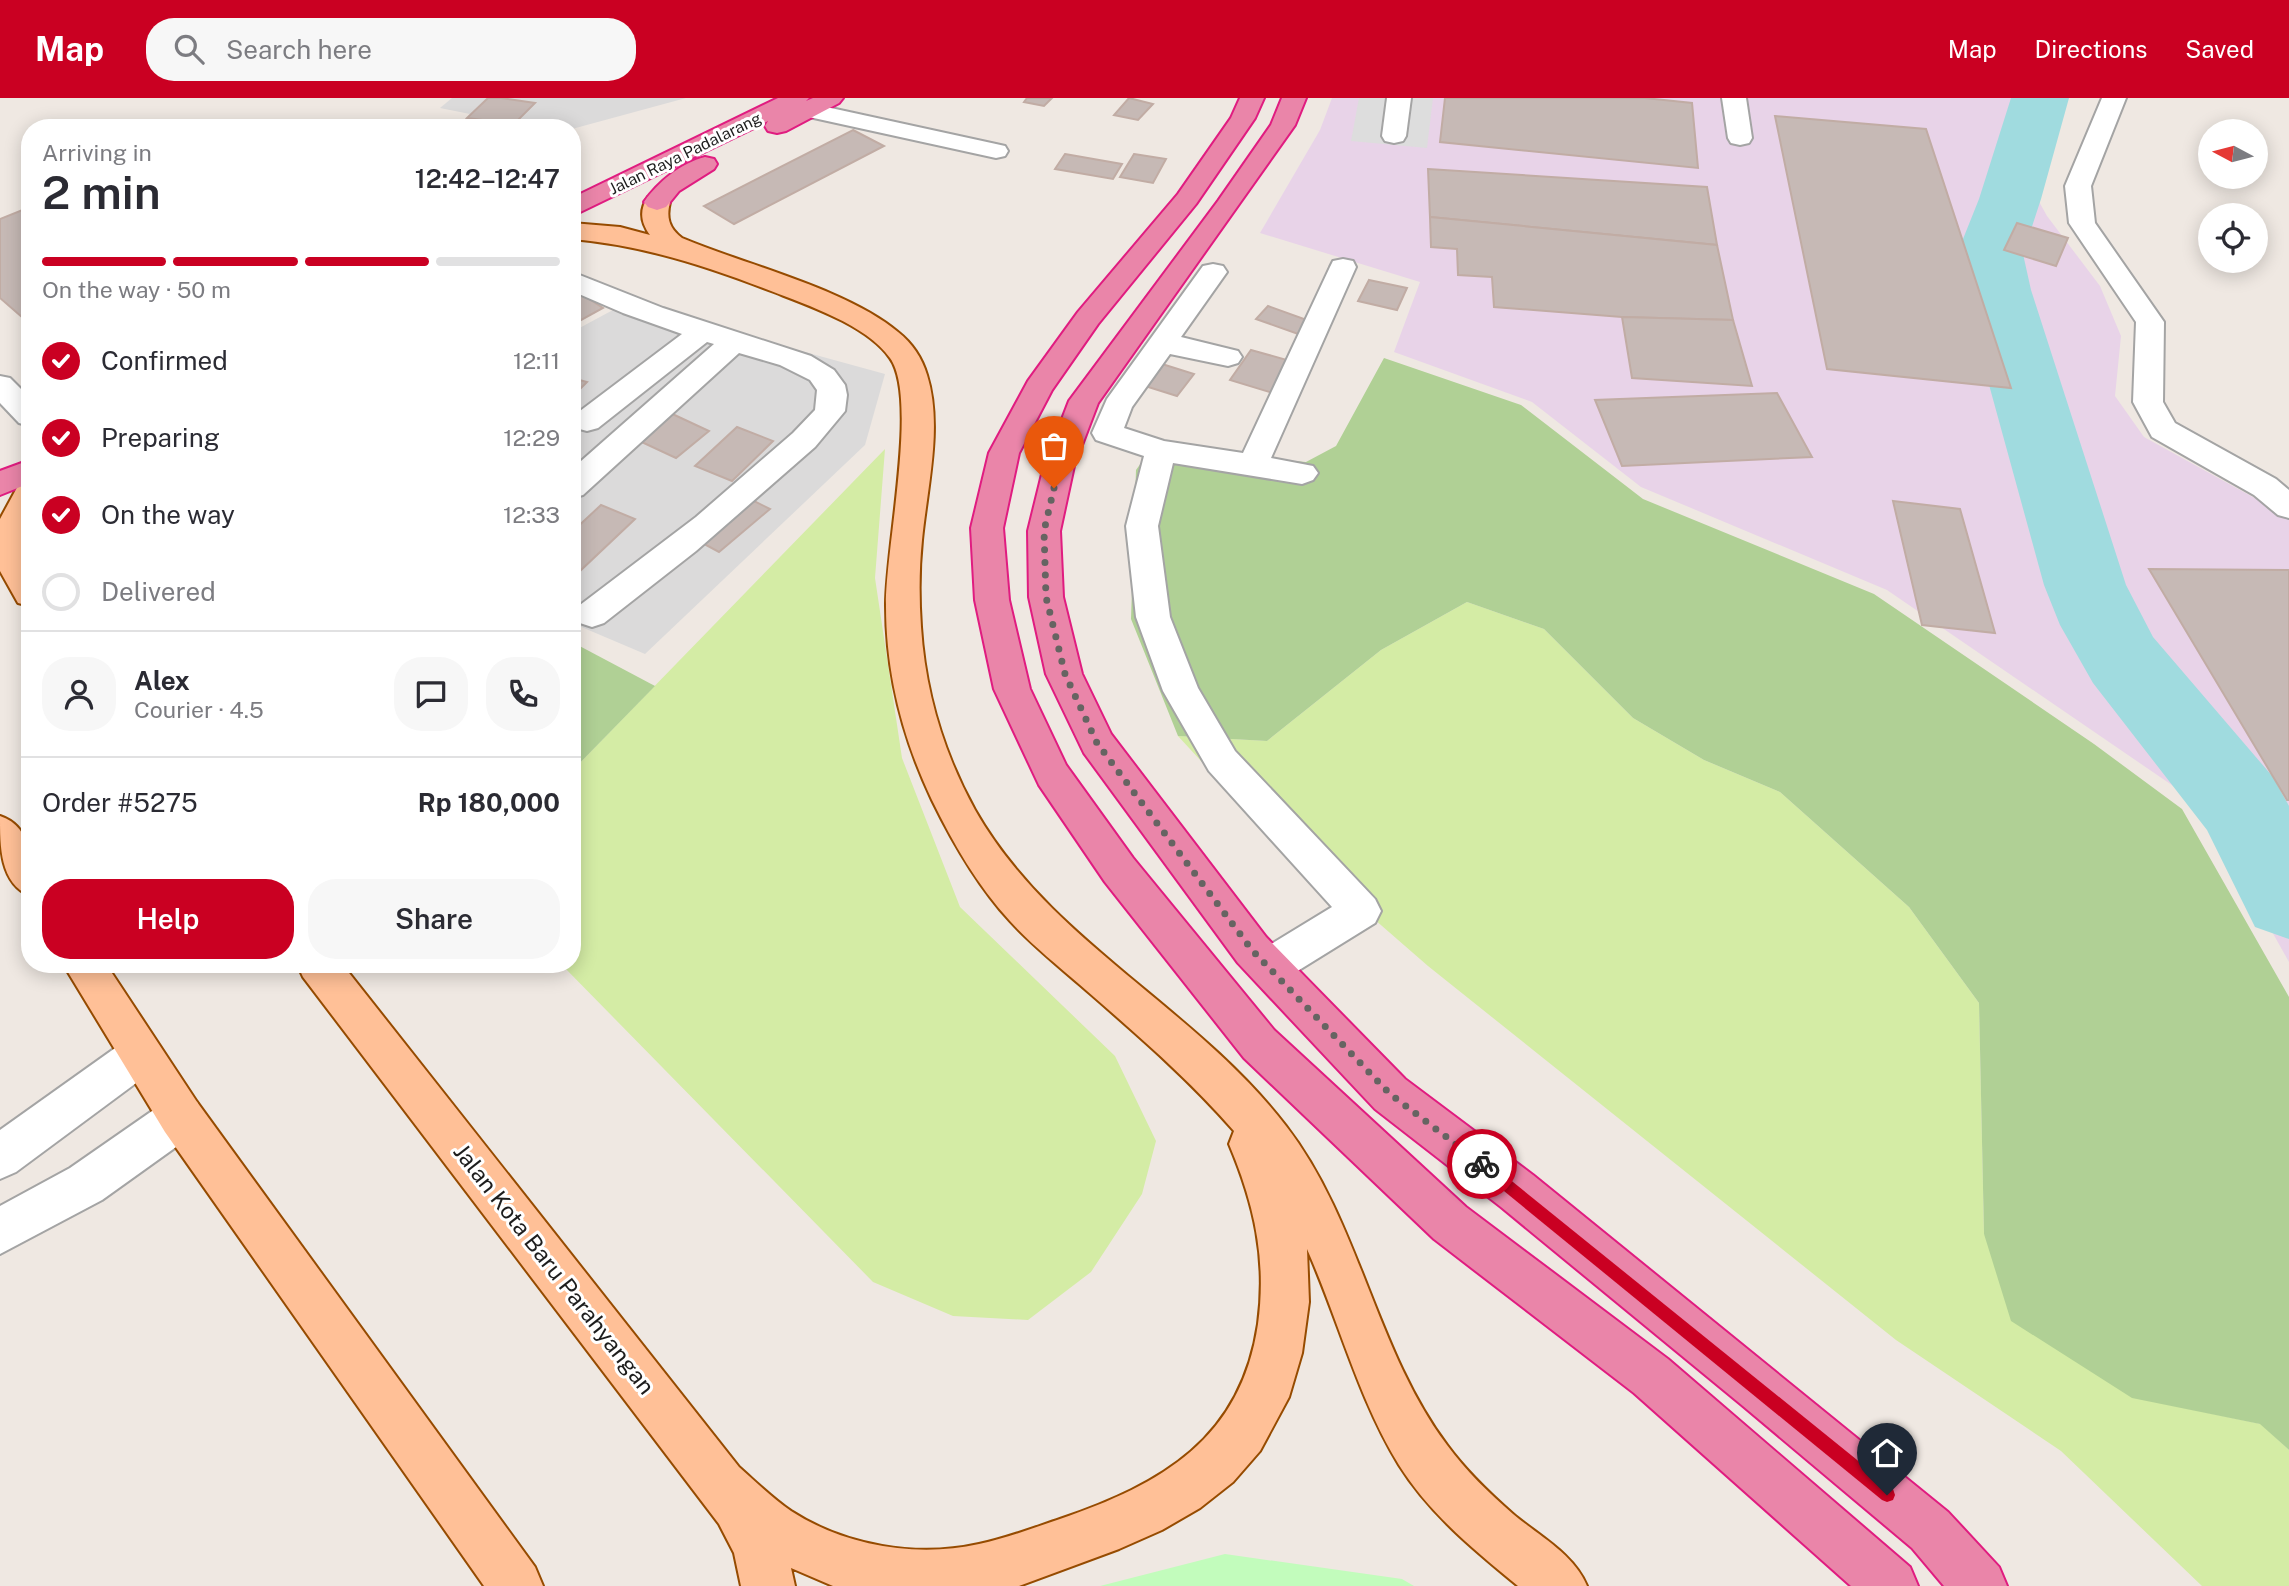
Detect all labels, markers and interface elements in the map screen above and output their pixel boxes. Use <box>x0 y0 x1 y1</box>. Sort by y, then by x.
search box <box>146 18 636 81</box>
text: Map <box>35 30 104 68</box>
icon: search <box>170 30 208 68</box>
text: Search here <box>226 34 372 65</box>
text: Map <box>1948 35 1997 63</box>
text: Directions <box>2035 35 2147 63</box>
text: Saved <box>2185 35 2254 63</box>
street label: Jalan Raya Padalarang <box>606 108 764 199</box>
north arrow <box>2198 119 2268 189</box>
map controls <box>2198 119 2268 273</box>
text: Arriving in <box>42 139 152 166</box>
text: 12:42–12:47 <box>415 163 560 194</box>
text: 2 min <box>42 165 161 219</box>
button: locate <box>2198 203 2268 273</box>
text: On the way · 50 m <box>42 276 231 303</box>
icon: check <box>42 342 80 380</box>
text: Confirmed <box>101 345 228 376</box>
text: 12:11 <box>513 347 560 374</box>
pin <box>1024 416 1084 488</box>
icon: check <box>42 419 80 457</box>
text: Preparing <box>101 422 220 453</box>
text: 12:29 <box>503 424 560 451</box>
icon: bag <box>1035 427 1073 465</box>
icon: check <box>42 496 80 534</box>
text: On the way <box>101 499 235 530</box>
text: 12:33 <box>503 501 560 528</box>
text: Delivered <box>101 576 216 607</box>
button: person <box>42 657 116 731</box>
button: chat <box>394 657 468 731</box>
button: phone <box>486 657 560 731</box>
text: Alex <box>134 665 190 696</box>
text: Courier · 4.5 <box>134 696 264 723</box>
text: Order #5275 <box>42 787 198 818</box>
text: Rp 180,000 <box>418 787 560 818</box>
button: Help <box>42 879 294 959</box>
button: Share <box>308 879 560 959</box>
courier <box>1447 1129 1517 1199</box>
street label: Jalan Kota Baru Parahyangan <box>448 1138 661 1399</box>
icon: bike <box>1463 1145 1501 1183</box>
pin <box>1857 1423 1917 1495</box>
icon: home <box>1868 1434 1906 1472</box>

